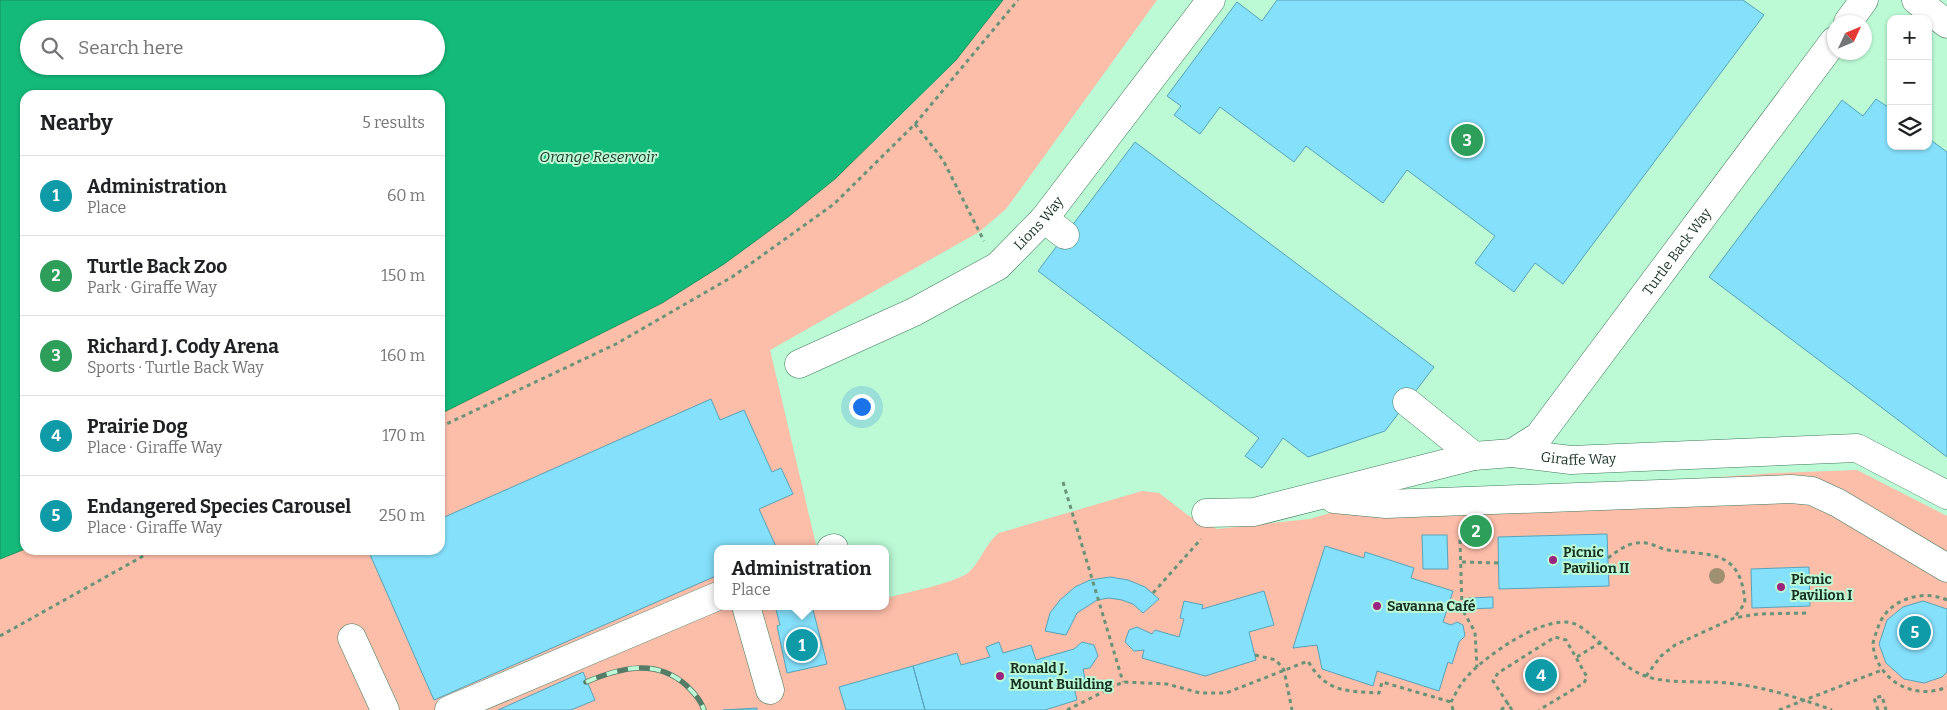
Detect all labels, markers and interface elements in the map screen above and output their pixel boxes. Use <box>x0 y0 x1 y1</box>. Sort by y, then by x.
north arrow <box>1827 15 1872 60</box>
map controls <box>1887 15 1932 150</box>
button: + <box>1887 15 1932 60</box>
search box <box>20 20 445 75</box>
icon: search <box>38 34 66 62</box>
text: Search here <box>78 36 183 59</box>
button: − <box>1887 60 1932 105</box>
button: layers <box>1887 105 1932 150</box>
text: Nearby <box>40 110 113 136</box>
text: 5 results <box>362 113 425 132</box>
pin: 3 <box>1451 121 1483 159</box>
water label: Orange Reservoir <box>539 148 658 166</box>
text: Administration <box>87 175 227 198</box>
text: 1 <box>53 186 59 205</box>
text: 60 m <box>387 186 425 205</box>
street label: Lions Way <box>1010 193 1067 254</box>
text: Place <box>87 198 126 217</box>
street label: Turtle Back Way <box>1639 205 1715 299</box>
text: Turtle Back Zoo <box>87 255 227 278</box>
text: 2 <box>51 266 61 285</box>
text: 150 m <box>381 266 425 285</box>
text: Park · Giraffe Way <box>87 278 217 297</box>
text: Richard J. Cody Arena <box>87 335 279 358</box>
text: 3 <box>51 346 61 365</box>
text: 160 m <box>380 346 425 365</box>
text: Sports · Turtle Back Way <box>87 358 264 377</box>
your location <box>849 394 875 420</box>
text: Prairie Dog <box>87 415 188 438</box>
text: 4 <box>51 426 61 445</box>
text: 170 m <box>382 426 425 445</box>
text: Place · Giraffe Way <box>87 438 222 457</box>
street label: Giraffe Way <box>1540 448 1617 469</box>
text: Endangered Species Carousel <box>87 495 351 518</box>
text: 5 <box>52 506 60 525</box>
text: 250 m <box>379 506 425 525</box>
pin: 2 <box>1460 512 1492 550</box>
text: Place · Giraffe Way <box>87 518 222 537</box>
place label: Picnic Pavilion II <box>1563 544 1629 577</box>
popup <box>714 545 889 610</box>
marker: Picnic Pavilion II <box>1547 554 1559 566</box>
text: Administration <box>732 557 871 580</box>
place label: Picnic Pavilion I <box>1791 571 1852 604</box>
text: Place <box>732 580 771 599</box>
marker: Picnic Pavilion I <box>1775 581 1787 593</box>
place label: Savanna Café <box>1387 598 1476 615</box>
marker: Savanna Café <box>1371 600 1383 612</box>
pin: 5 <box>1899 613 1931 651</box>
pin: 1 <box>786 626 818 664</box>
pin: 4 <box>1525 656 1557 694</box>
place label: Ronald J. Mount Building <box>1010 660 1113 693</box>
marker: Ronald J. Mount Building <box>994 670 1006 682</box>

